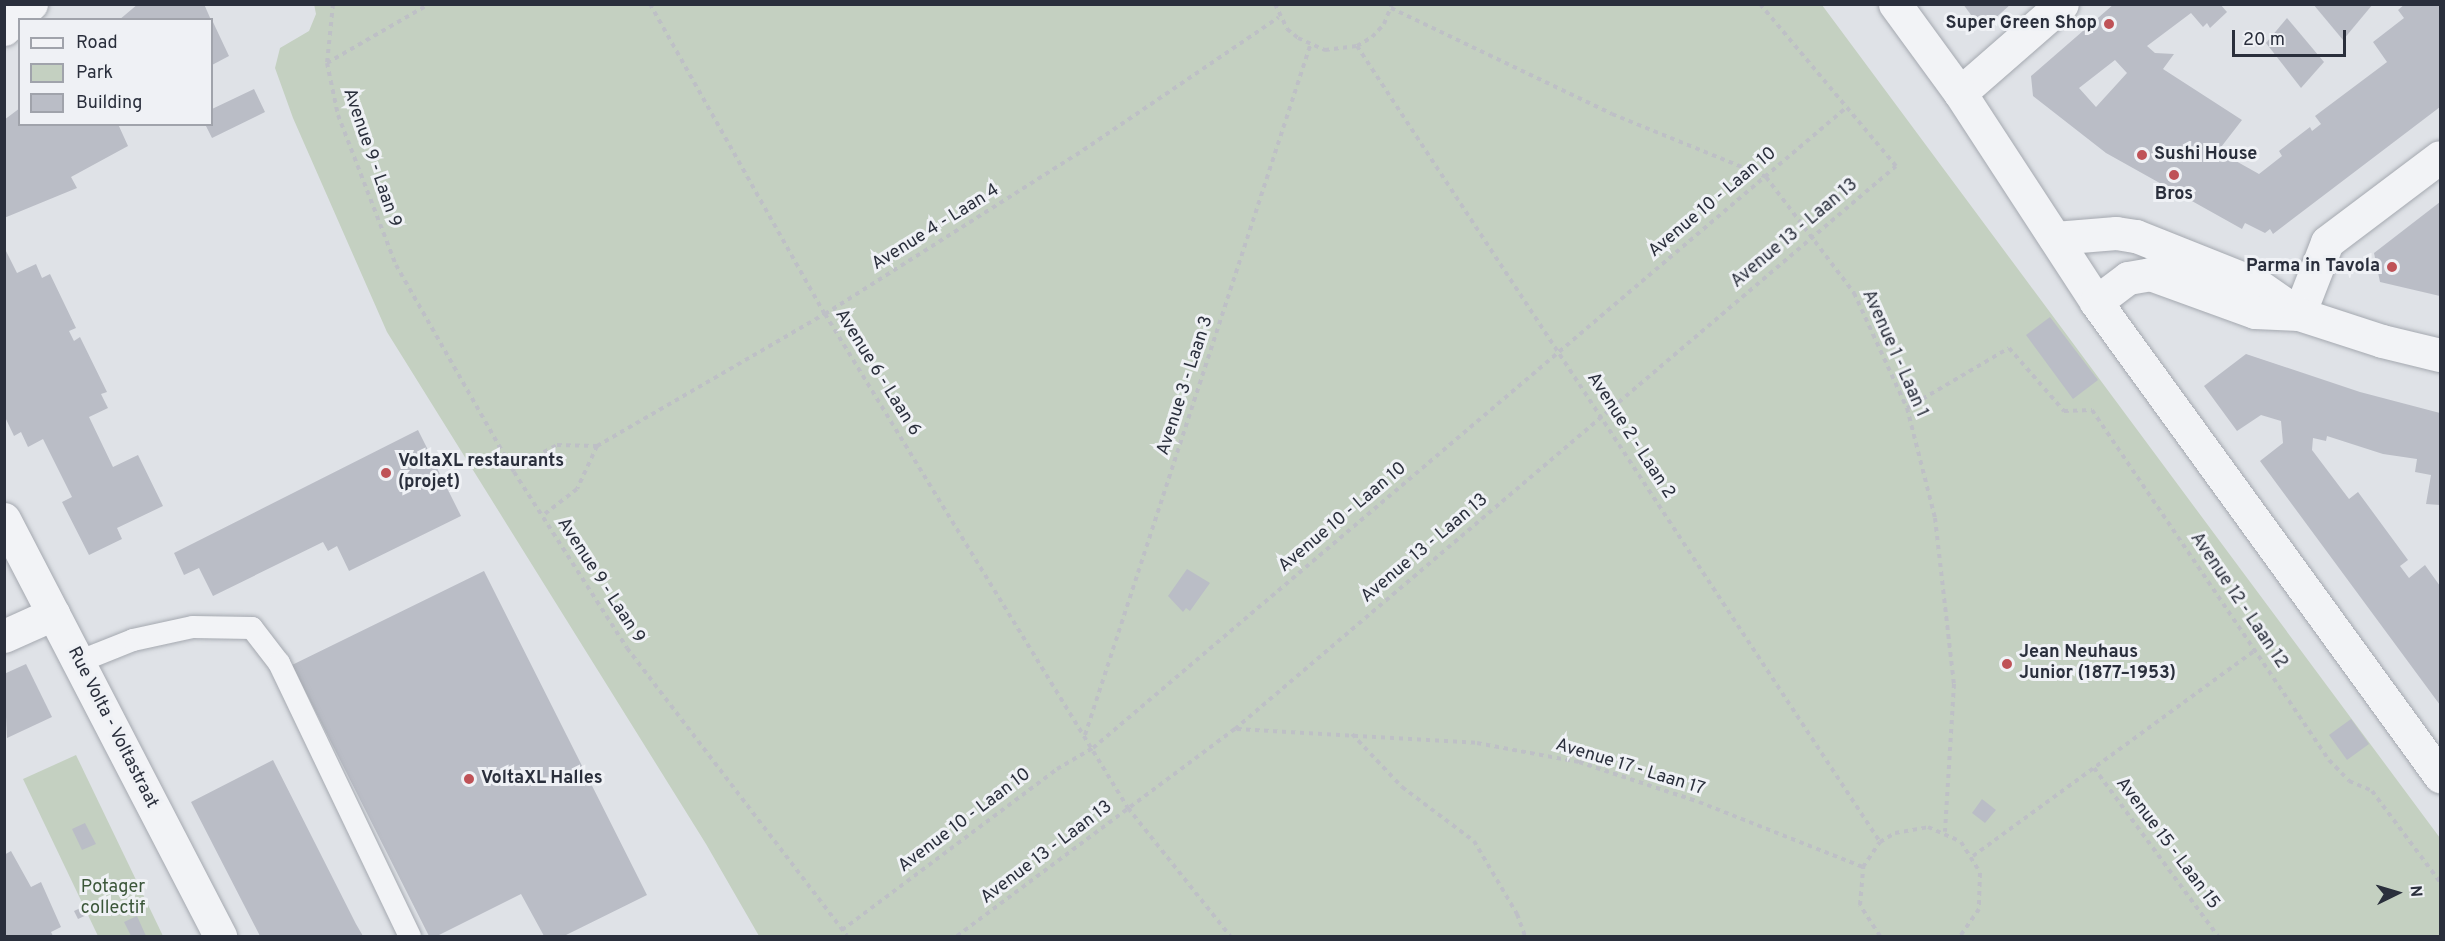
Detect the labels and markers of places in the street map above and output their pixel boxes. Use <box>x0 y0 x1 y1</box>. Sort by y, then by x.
place label: Super Green Shop <box>1946 13 2097 35</box>
marker: Super Green Shop <box>2102 17 2116 31</box>
place label: Sushi House <box>2154 144 2257 166</box>
marker: Sushi House <box>2135 148 2149 162</box>
marker: Bros <box>2167 168 2181 182</box>
place label: Bros <box>2155 184 2193 206</box>
place label: Parma in Tavola <box>2246 256 2380 278</box>
marker: Parma in Tavola <box>2385 260 2399 274</box>
place label: VoltaXL restaurants (projet) <box>398 452 564 494</box>
marker: VoltaXL restaurants (projet) <box>379 466 393 480</box>
place label: Jean Neuhaus Junior (1877–1953) <box>2019 643 2176 686</box>
marker: Jean Neuhaus Junior (1877–1953) <box>2000 657 2014 671</box>
place label: VoltaXL Halles <box>481 768 603 790</box>
marker: VoltaXL Halles <box>462 772 476 786</box>

